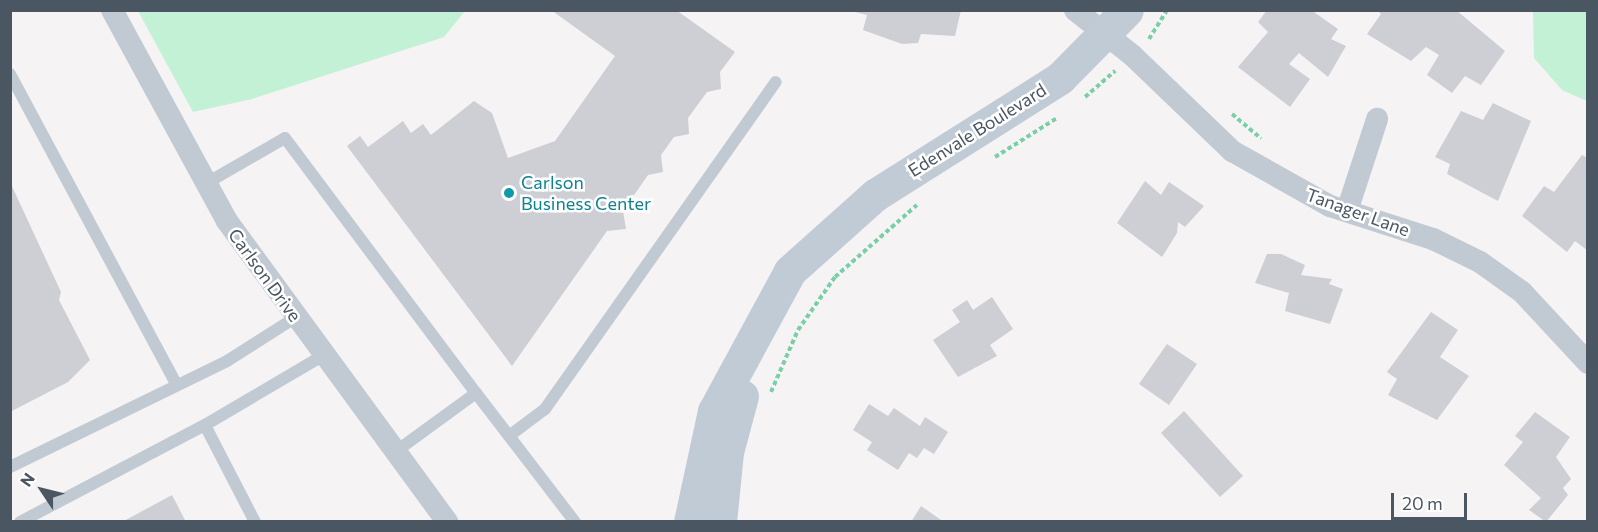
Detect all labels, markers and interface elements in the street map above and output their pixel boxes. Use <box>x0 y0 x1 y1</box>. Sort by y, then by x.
street label: Edenvale Boulevard <box>904 79 1050 181</box>
place label: Carlson Business Center <box>521 172 651 214</box>
street label: Tanager Lane <box>1303 183 1413 241</box>
marker: Carlson Business Center <box>502 186 516 200</box>
street label: Carlson Drive <box>224 224 306 326</box>
north arrow <box>12 460 72 520</box>
text: N <box>16 469 38 490</box>
scale bar <box>1394 481 1470 519</box>
text: 20 m <box>1402 492 1443 514</box>

